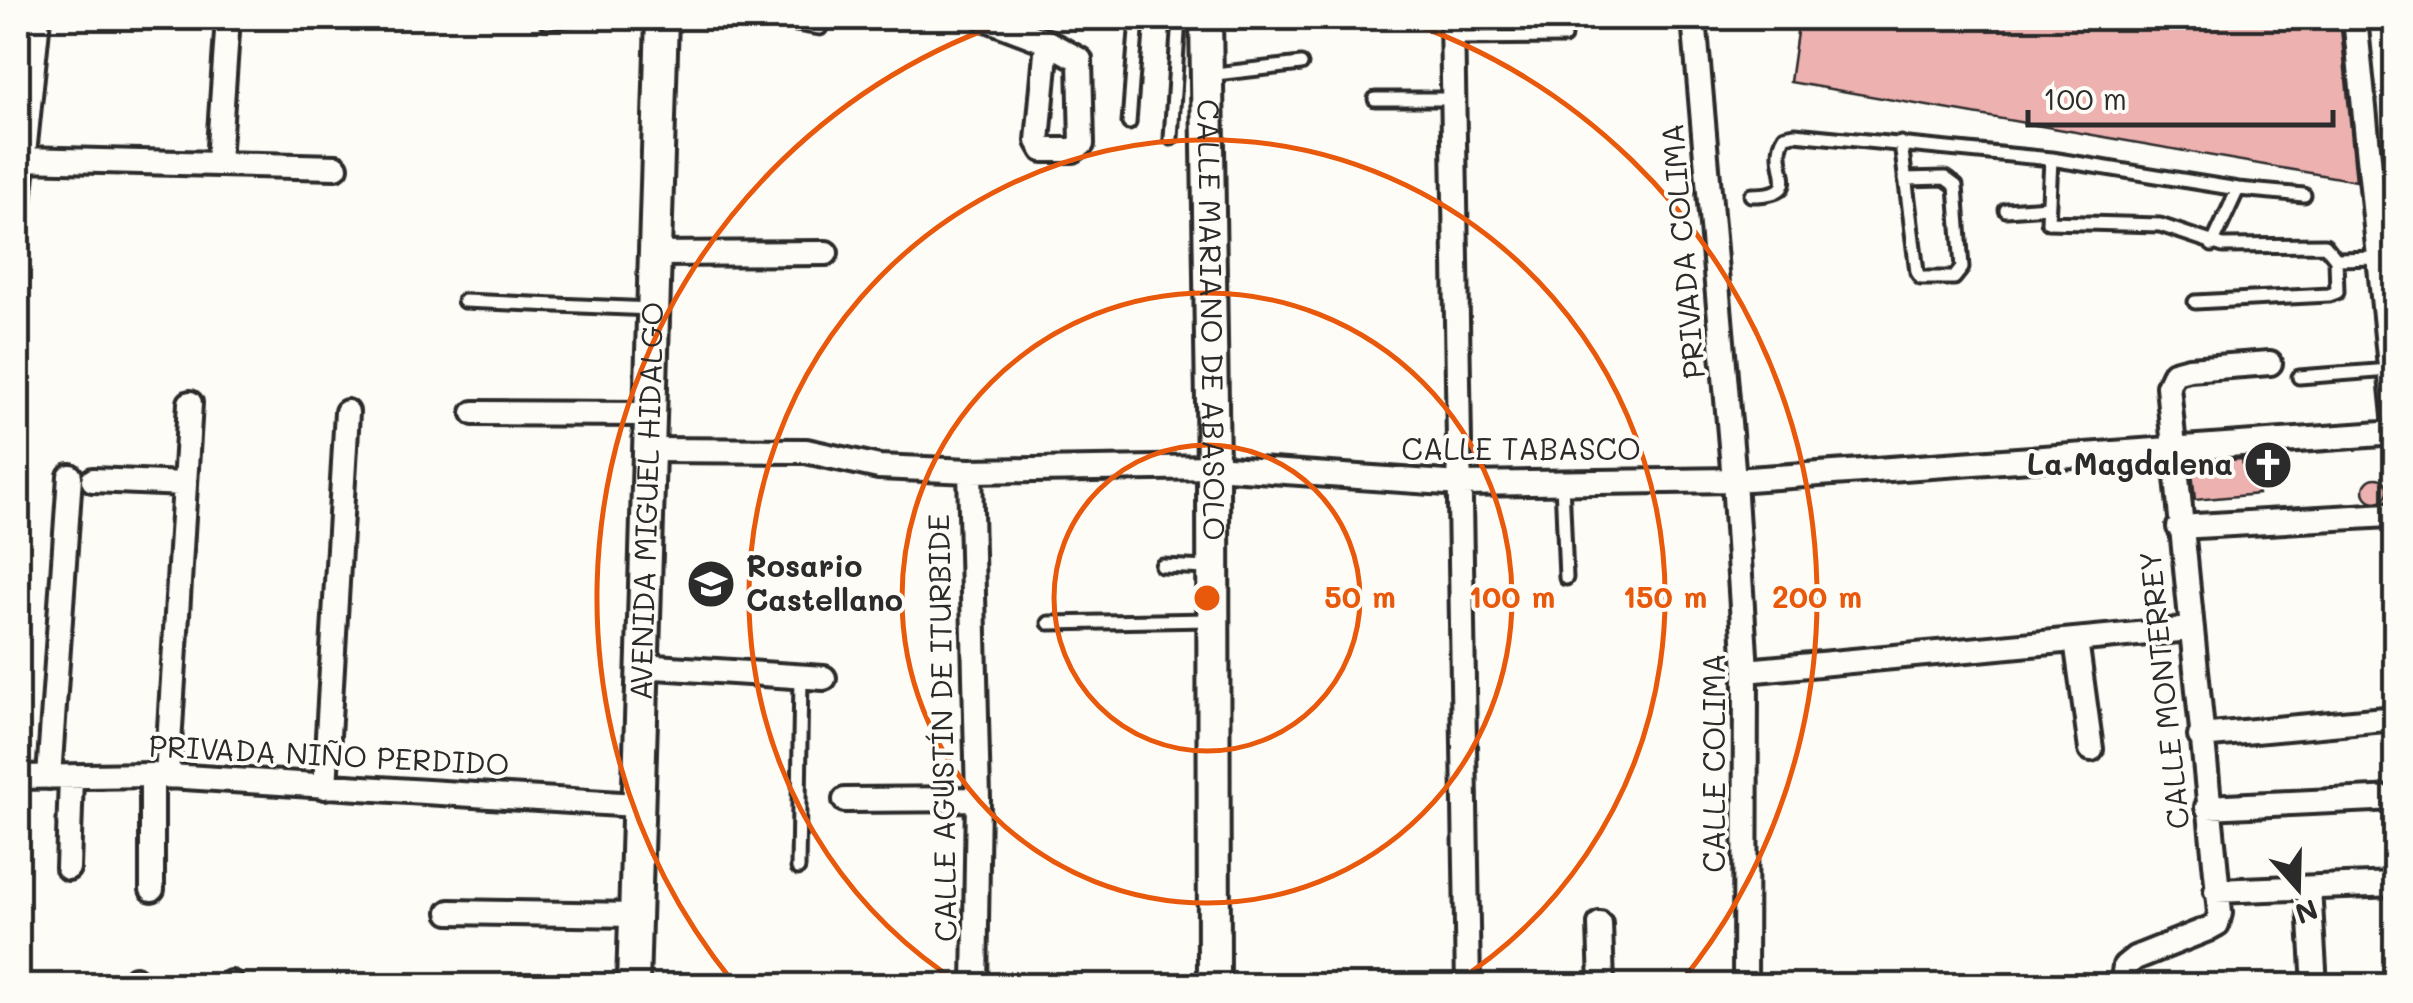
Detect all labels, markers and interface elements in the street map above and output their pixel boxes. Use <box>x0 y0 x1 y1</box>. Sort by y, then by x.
scale bar <box>2028 65 2333 127</box>
text: 100 m <box>2043 78 2127 118</box>
street label: CALLE MARIANO DE ABASOLO <box>1189 99 1235 541</box>
street label: PRIVADA COLIMA <box>1651 122 1713 380</box>
street label: AVENIDA MIGUEL HIDALGO <box>620 301 671 701</box>
street label: CALLE TABASCO <box>1401 428 1641 468</box>
church icon: La Magdalena <box>2242 439 2294 491</box>
place label: La Magdalena <box>2027 443 2233 483</box>
street label: CALLE AGUSTÍN DE ITURBIDE <box>917 514 965 942</box>
place label: Rosario Castellano <box>746 545 903 619</box>
street label: CALLE MONTERREY <box>2129 549 2198 831</box>
school or university icon: Rosario Castellano <box>685 558 737 610</box>
text: 50 m <box>1324 576 1396 616</box>
text: 100 m <box>1469 576 1555 616</box>
text: 150 m <box>1623 576 1707 616</box>
text: 200 m <box>1772 576 1862 616</box>
centre of rings <box>1189 580 1225 616</box>
street label: CALLE COLIMA <box>1693 653 1733 873</box>
street label: PRIVADA NIÑO PERDIDO <box>148 725 510 783</box>
north arrow <box>2248 838 2348 938</box>
text: N <box>2291 892 2323 933</box>

